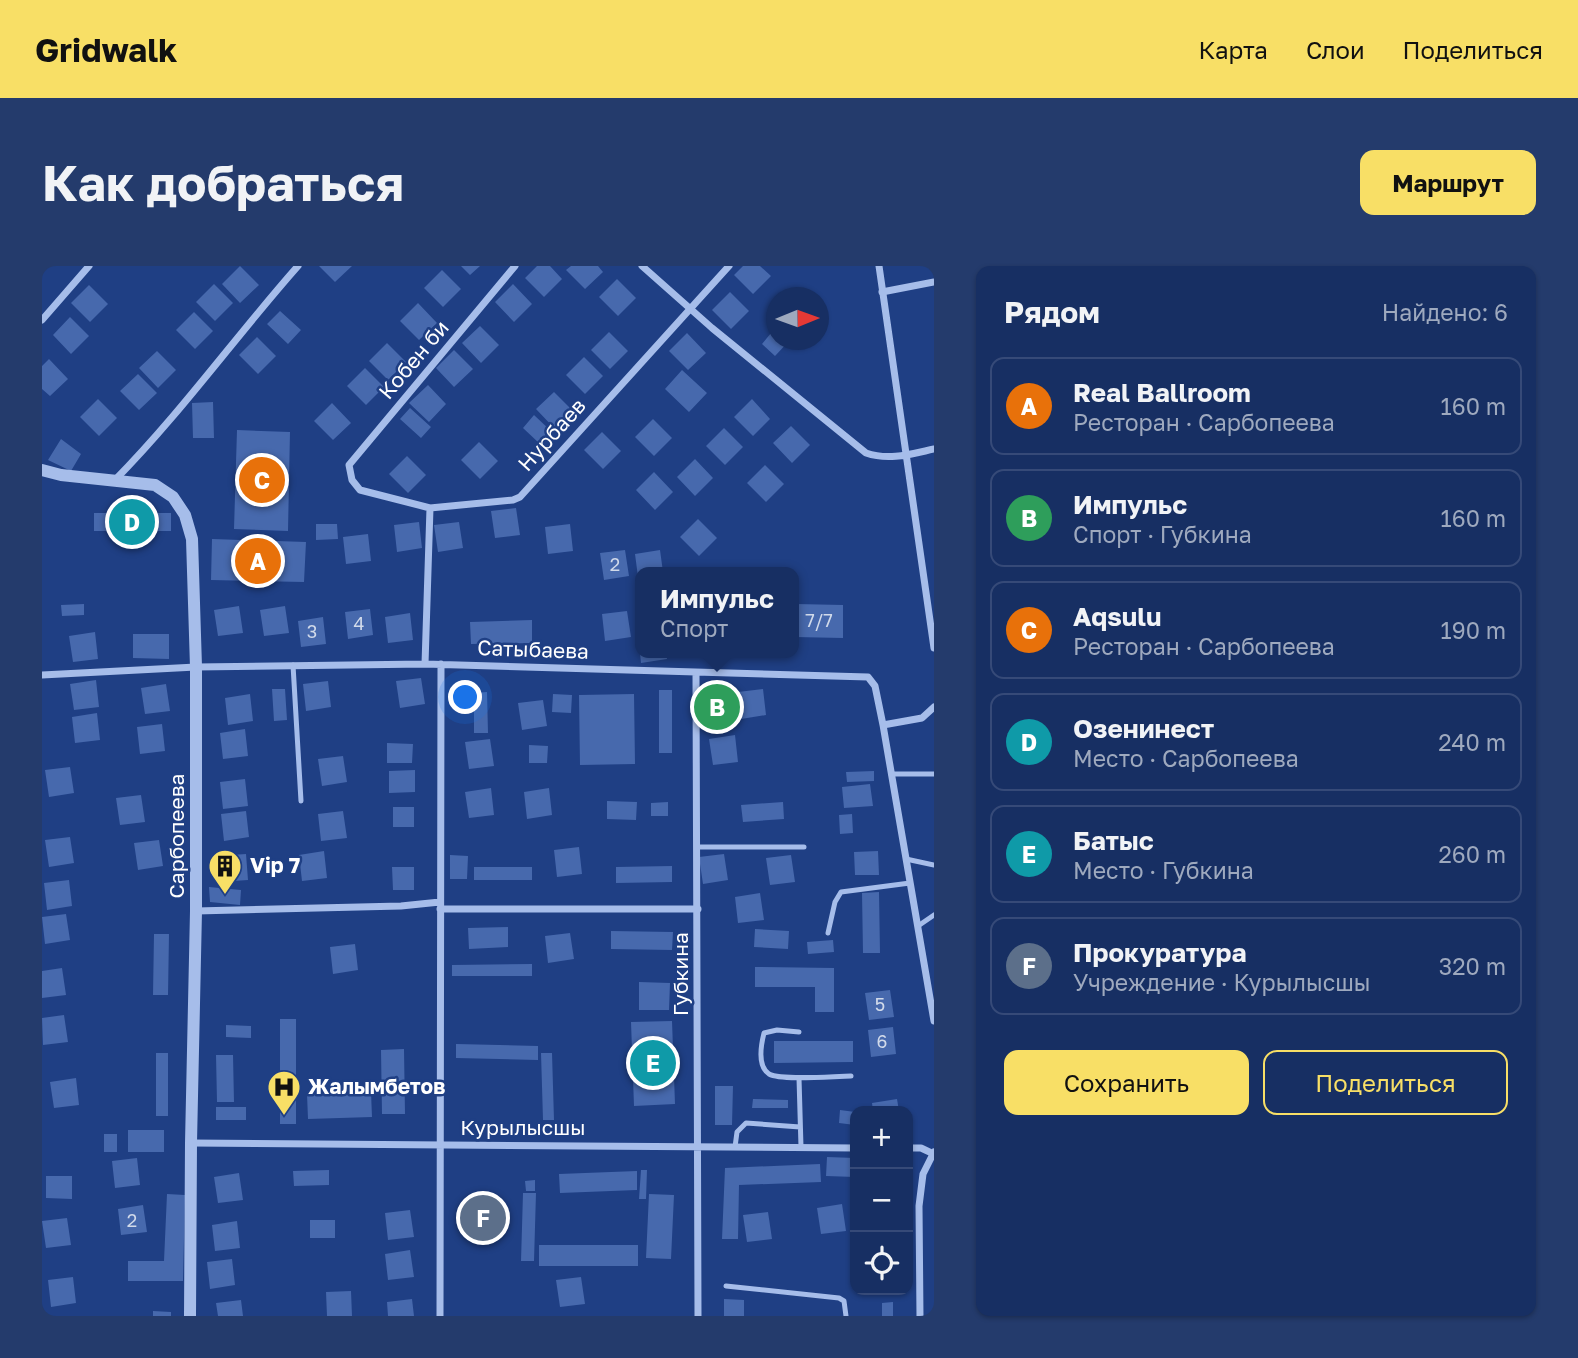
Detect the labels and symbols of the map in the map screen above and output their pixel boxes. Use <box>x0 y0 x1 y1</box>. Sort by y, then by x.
north arrow <box>766 287 829 350</box>
street label: Кобен би <box>373 315 454 404</box>
street label: Нурбаев <box>512 393 591 476</box>
pin: C <box>239 454 285 506</box>
pin: D <box>109 496 155 548</box>
pin: A <box>235 535 281 587</box>
house number: 2 <box>610 553 620 575</box>
house number: 7/7 <box>805 609 833 631</box>
house number: 4 <box>354 612 365 634</box>
house number: 3 <box>307 620 317 642</box>
street label: Сатыбаева <box>477 634 589 664</box>
your location <box>448 680 482 714</box>
pin: B <box>694 681 740 733</box>
street label: Сарбопеева <box>163 774 189 898</box>
building icon: Vip 7 <box>206 847 244 896</box>
place label: Vip 7 <box>250 852 300 878</box>
street label: Губкина <box>667 932 693 1016</box>
house number: 5 <box>875 993 885 1015</box>
house number: 6 <box>877 1030 887 1052</box>
pin: E <box>630 1037 676 1089</box>
hospital icon: Жалымбетов <box>265 1068 303 1117</box>
place label: Жалымбетов <box>308 1073 445 1099</box>
street label: Курылысшы <box>460 1114 586 1140</box>
pin: F <box>460 1192 506 1244</box>
house number: 2 <box>127 1209 137 1231</box>

